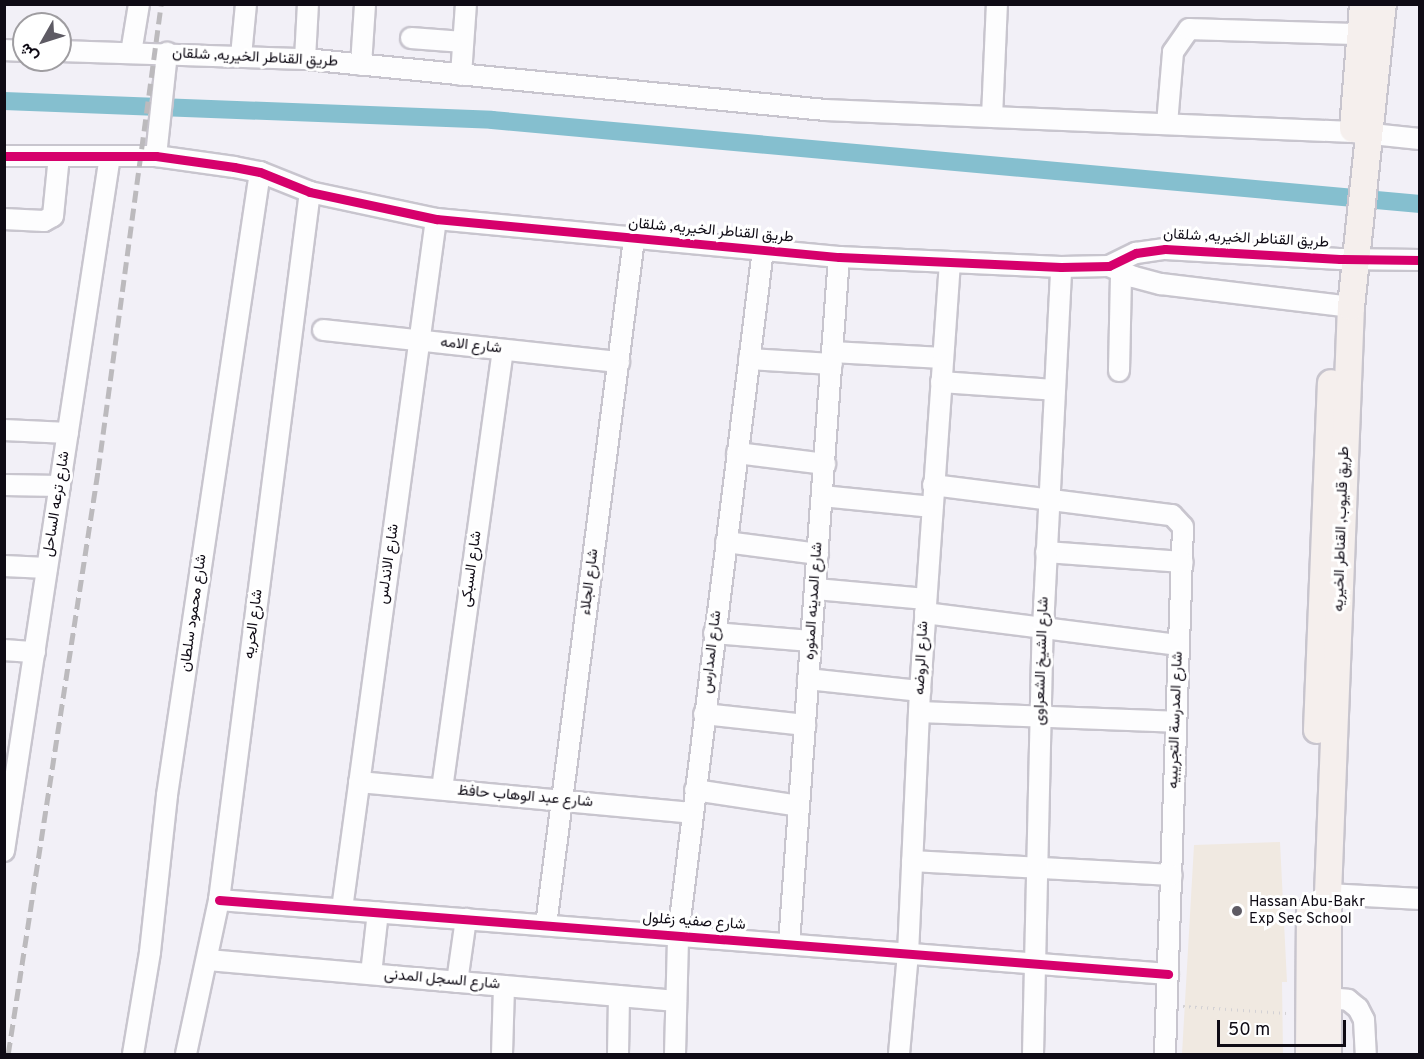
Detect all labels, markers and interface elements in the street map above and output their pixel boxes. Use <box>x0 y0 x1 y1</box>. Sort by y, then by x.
north arrow <box>12 12 72 72</box>
text: ش <box>16 38 43 66</box>
street label: طريق القناطر الخيريه, شلقان <box>172 45 338 71</box>
street label: طريق القناطر الخيريه, شلقان <box>628 215 794 247</box>
street label: طريق القناطر الخيريه, شلقان <box>1163 226 1329 252</box>
street label: شارع الامه <box>439 334 503 358</box>
street label: طريق قليوب, القناطر الخيريه <box>1330 446 1354 612</box>
street label: شارع ترعه الساحل <box>40 450 74 558</box>
street label: شارع الاندلس <box>374 523 404 605</box>
street label: شارع السبكى <box>458 530 486 608</box>
street label: شارع المدينه المنوره <box>801 541 827 661</box>
street label: شارع الجلاء <box>577 548 603 616</box>
street label: شارع محمود سلطان <box>177 553 211 673</box>
street label: شارع الحريه <box>241 588 267 660</box>
street label: شارع الشيخ الشعراوى <box>1031 596 1053 726</box>
street label: شارع المدارس <box>698 610 726 694</box>
street label: شارع الروضه <box>911 621 933 695</box>
street label: شارع المدرسة التجريبيه <box>1165 651 1187 789</box>
street label: شارع عبد الوهاب حافظ <box>456 782 594 812</box>
place label: Hassan Abu-Bakr Exp Sec School <box>1249 893 1366 928</box>
marker: Hassan Abu-Bakr Exp Sec School <box>1230 904 1244 918</box>
street label: شارع صفيه زغلول <box>642 909 746 935</box>
street label: شارع السجل المدنى <box>383 966 501 994</box>
scale bar <box>1220 1008 1349 1046</box>
text: 50 m <box>1228 1019 1270 1042</box>

